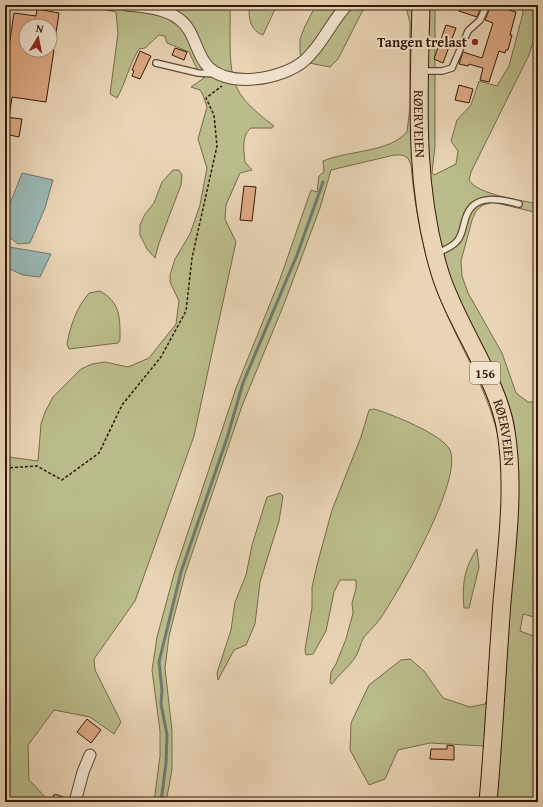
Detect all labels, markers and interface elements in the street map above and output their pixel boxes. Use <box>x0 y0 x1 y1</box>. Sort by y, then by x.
north arrow <box>18 18 58 58</box>
text: N <box>35 20 45 37</box>
place label: Tangen trelast <box>377 32 468 52</box>
marker: Tangen trelast <box>470 37 480 47</box>
street label: RØERVEIEN <box>409 90 430 159</box>
road number: 156 <box>470 362 500 384</box>
street label: RØERVEIEN <box>488 396 520 467</box>

